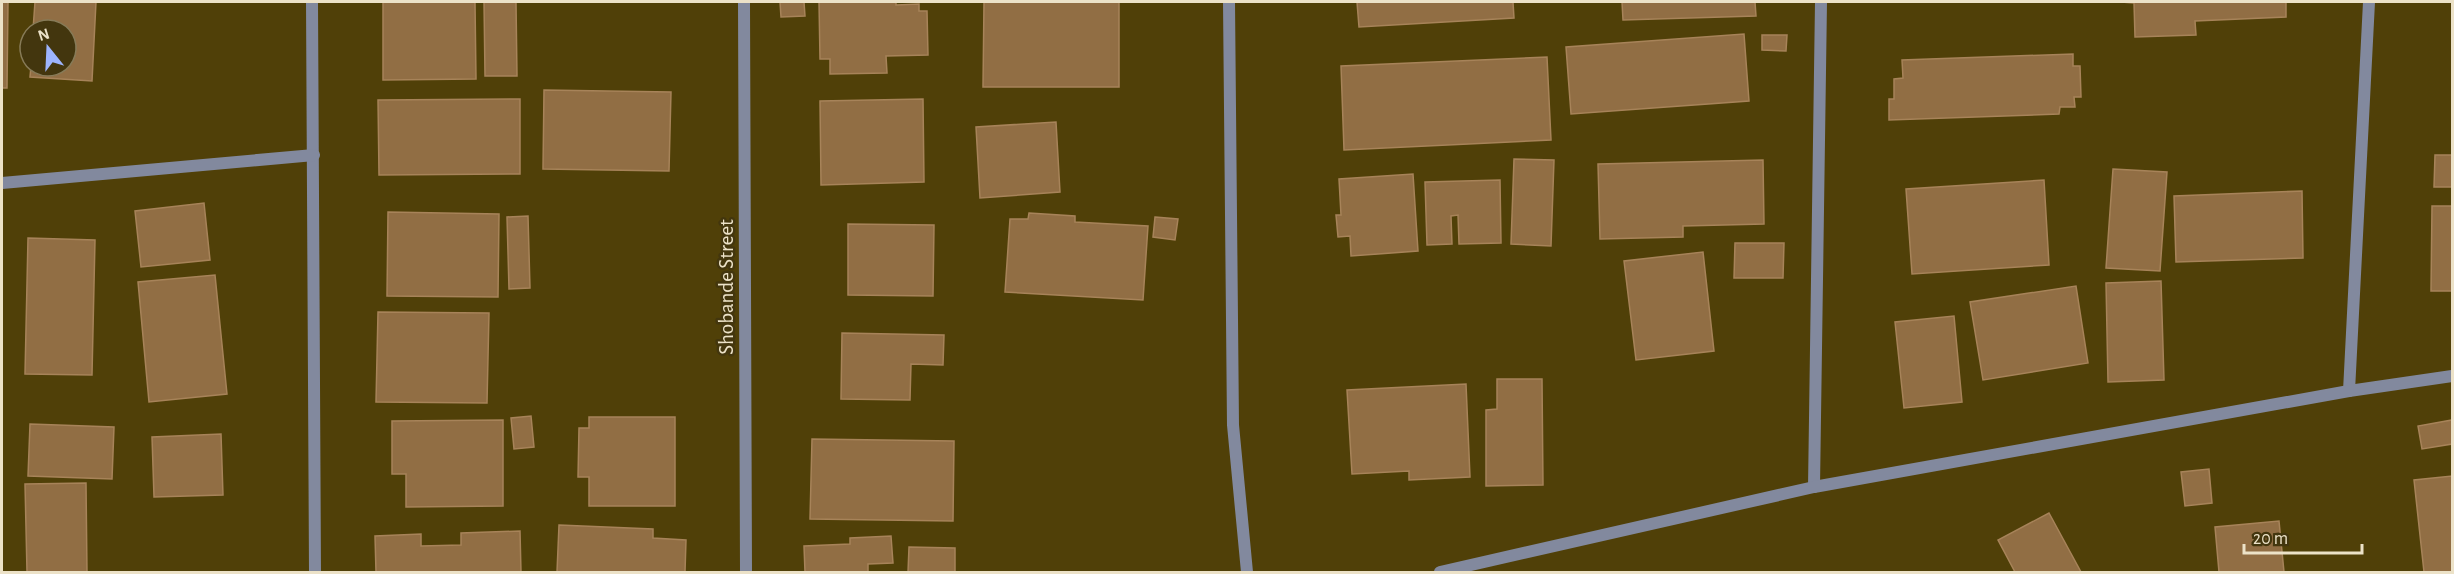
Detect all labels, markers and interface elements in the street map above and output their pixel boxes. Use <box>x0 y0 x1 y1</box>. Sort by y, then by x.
north arrow <box>18 18 78 78</box>
text: N <box>36 25 51 44</box>
street label: Shobande Street <box>716 219 737 355</box>
scale bar <box>2244 517 2362 555</box>
text: 20 m <box>2253 530 2288 548</box>

